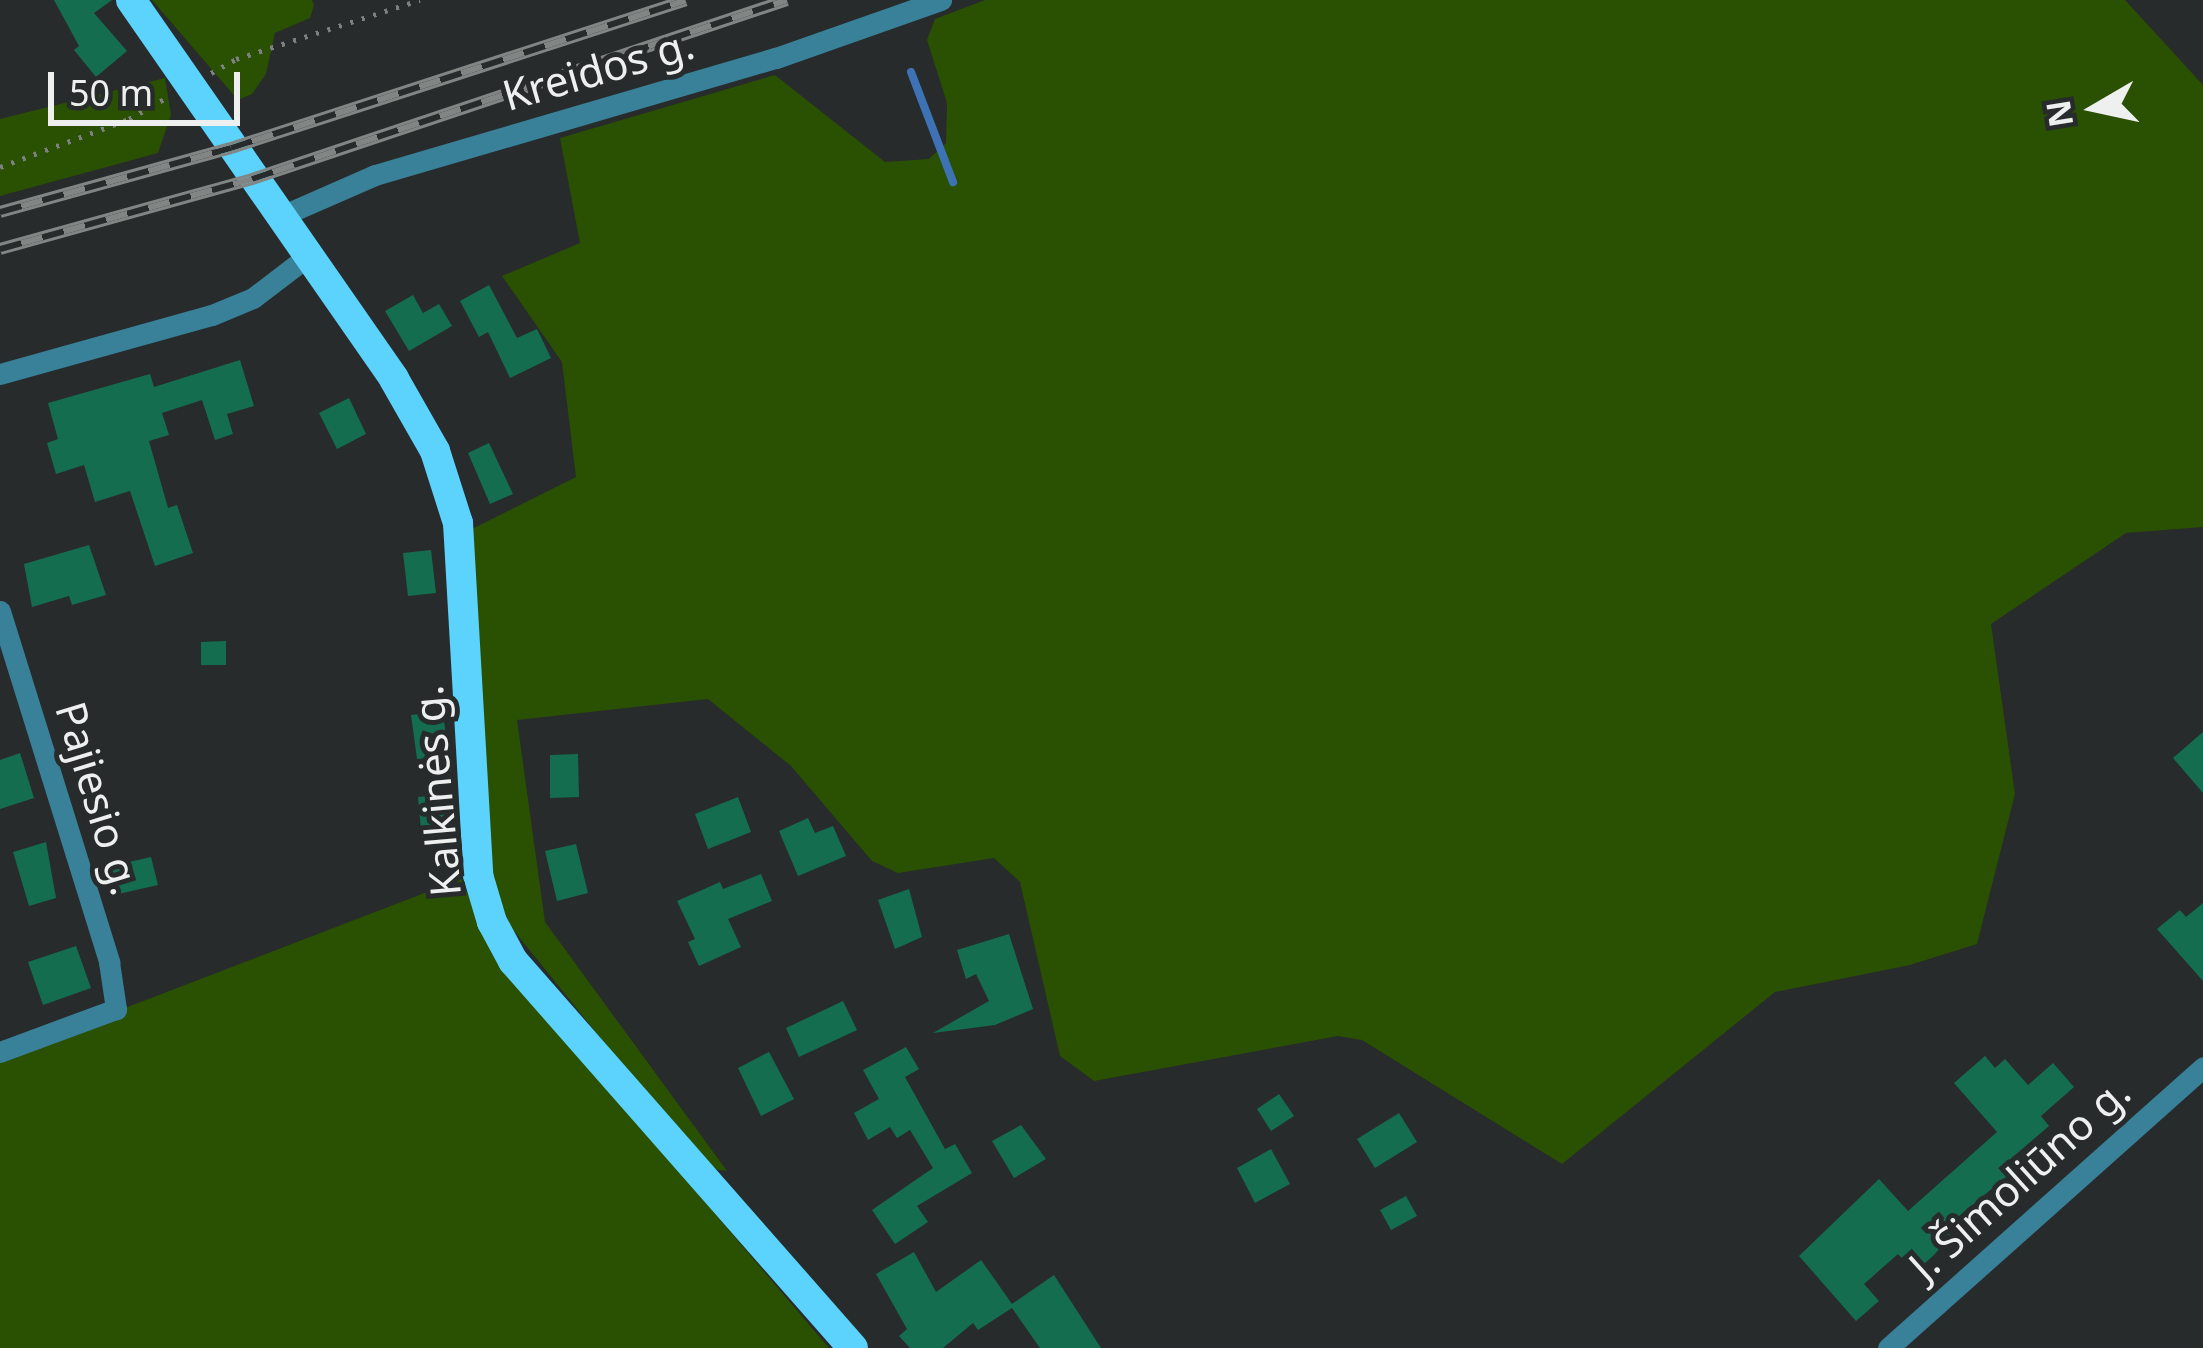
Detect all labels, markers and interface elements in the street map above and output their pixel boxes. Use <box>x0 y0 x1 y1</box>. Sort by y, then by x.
street label: Kreidos g. <box>497 18 699 120</box>
scale bar <box>54 48 246 122</box>
north arrow <box>2035 48 2155 168</box>
text: 50 m <box>69 68 153 117</box>
text: N <box>2035 97 2083 130</box>
street label: Kalkinės g. <box>402 683 470 899</box>
street label: Pajiesio g. <box>46 696 152 900</box>
street label: J. Šimoliūno g. <box>1898 1066 2140 1290</box>

